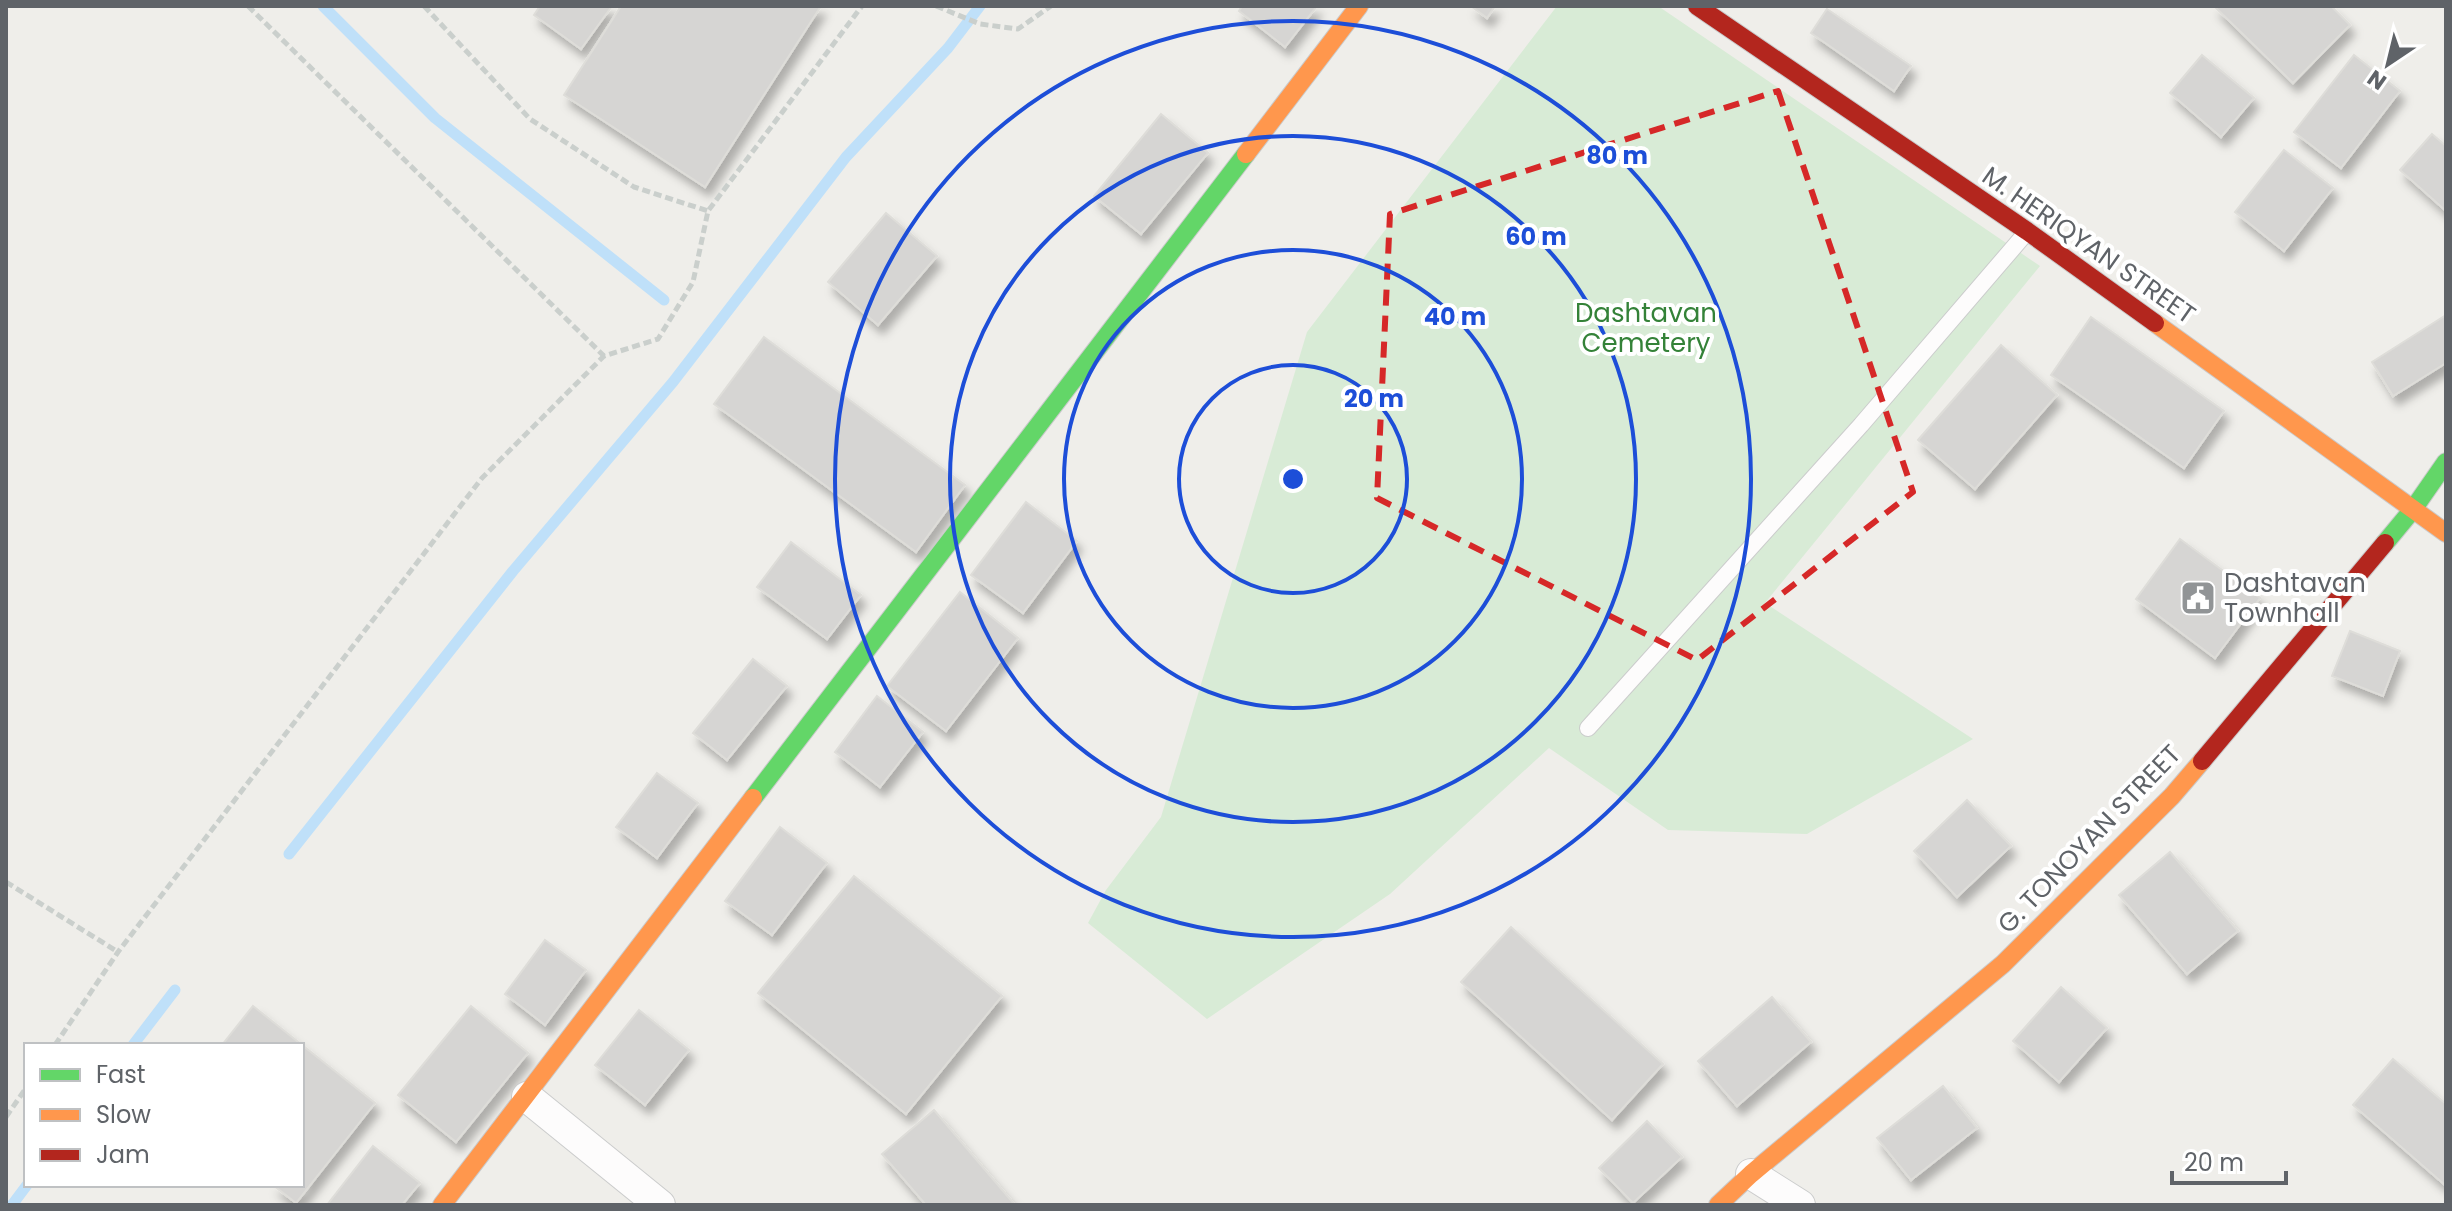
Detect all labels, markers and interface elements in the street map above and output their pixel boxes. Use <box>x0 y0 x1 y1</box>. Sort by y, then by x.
north arrow <box>2348 24 2428 104</box>
text: N <box>2361 63 2392 97</box>
text: 80 m <box>1586 139 1648 172</box>
street label: M. HERIQYAN STREET <box>1975 158 2203 332</box>
text: 60 m <box>1505 220 1567 253</box>
park label: Dashtavan Cemetery <box>1575 295 1717 361</box>
text: 40 m <box>1424 300 1486 333</box>
text: 20 m <box>1344 382 1404 415</box>
centre of rings <box>1279 465 1307 493</box>
place label: Dashtavan Townhall <box>2224 565 2366 631</box>
public building icon: Dashtavan Townhall <box>2179 579 2217 617</box>
street label: G. TONOYAN STREET <box>1989 737 2189 941</box>
legend <box>24 1043 304 1187</box>
text: Fast <box>96 1058 146 1091</box>
text: Slow <box>96 1098 151 1131</box>
scale bar <box>2172 1135 2286 1185</box>
text: Jam <box>96 1138 150 1171</box>
text: 20 m <box>2184 1146 2244 1179</box>

